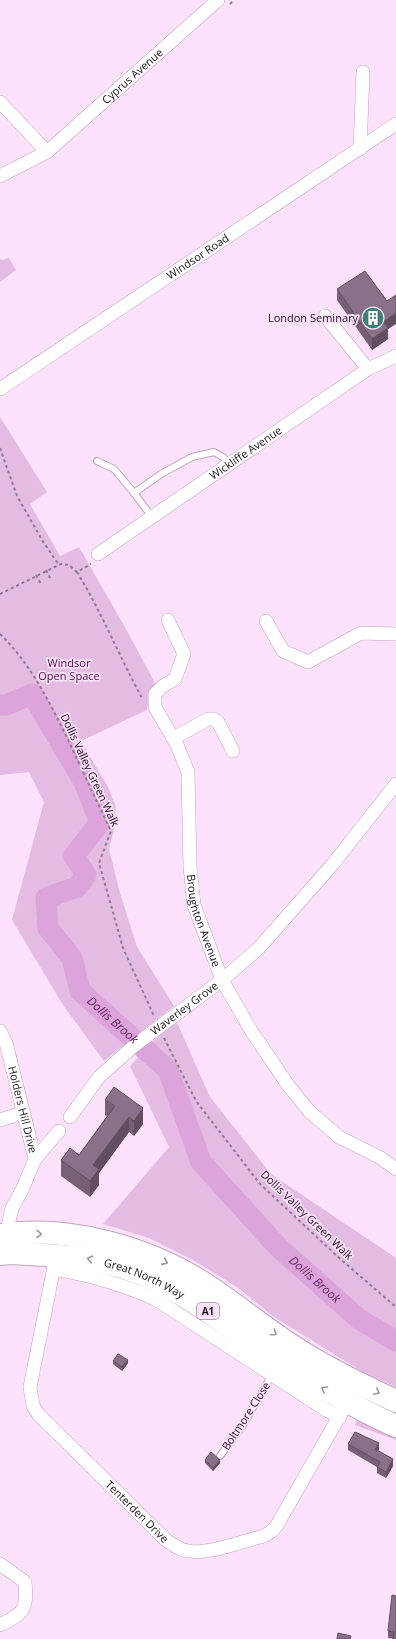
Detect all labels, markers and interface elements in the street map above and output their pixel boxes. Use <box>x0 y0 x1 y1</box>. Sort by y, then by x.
street label: Cyprus Avenue <box>98 45 166 107</box>
street label: Windsor Road <box>163 230 232 282</box>
building icon: London Seminary <box>360 305 386 331</box>
place label: London Seminary <box>268 310 358 325</box>
street label: Wickliffe Avenue <box>206 422 284 482</box>
park label: Windsor Open Space <box>38 655 100 683</box>
street label: Dollis Valley Green Walk <box>58 711 123 829</box>
street label: Broughton Avenue <box>184 874 224 969</box>
street label: Waverley Grove <box>147 978 221 1038</box>
water label: Dollis Brook <box>84 992 143 1048</box>
street label: Holders Hill Drive <box>5 1064 41 1155</box>
street label: Dollis Valley Green Walk <box>258 1166 357 1263</box>
one-way arrow <box>36 1230 42 1238</box>
water label: Dollis Brook <box>286 1252 345 1308</box>
street label: Great North Way <box>103 1255 188 1302</box>
one-way arrow <box>87 1256 93 1264</box>
one-way arrow <box>160 1257 168 1265</box>
road number: A1 <box>197 1303 219 1319</box>
one-way arrow <box>269 1328 276 1335</box>
street label: Boltmore Close <box>218 1379 273 1453</box>
one-way arrow <box>321 1386 328 1394</box>
one-way arrow <box>373 1387 380 1395</box>
street label: Tenterden Drive <box>103 1477 172 1546</box>

